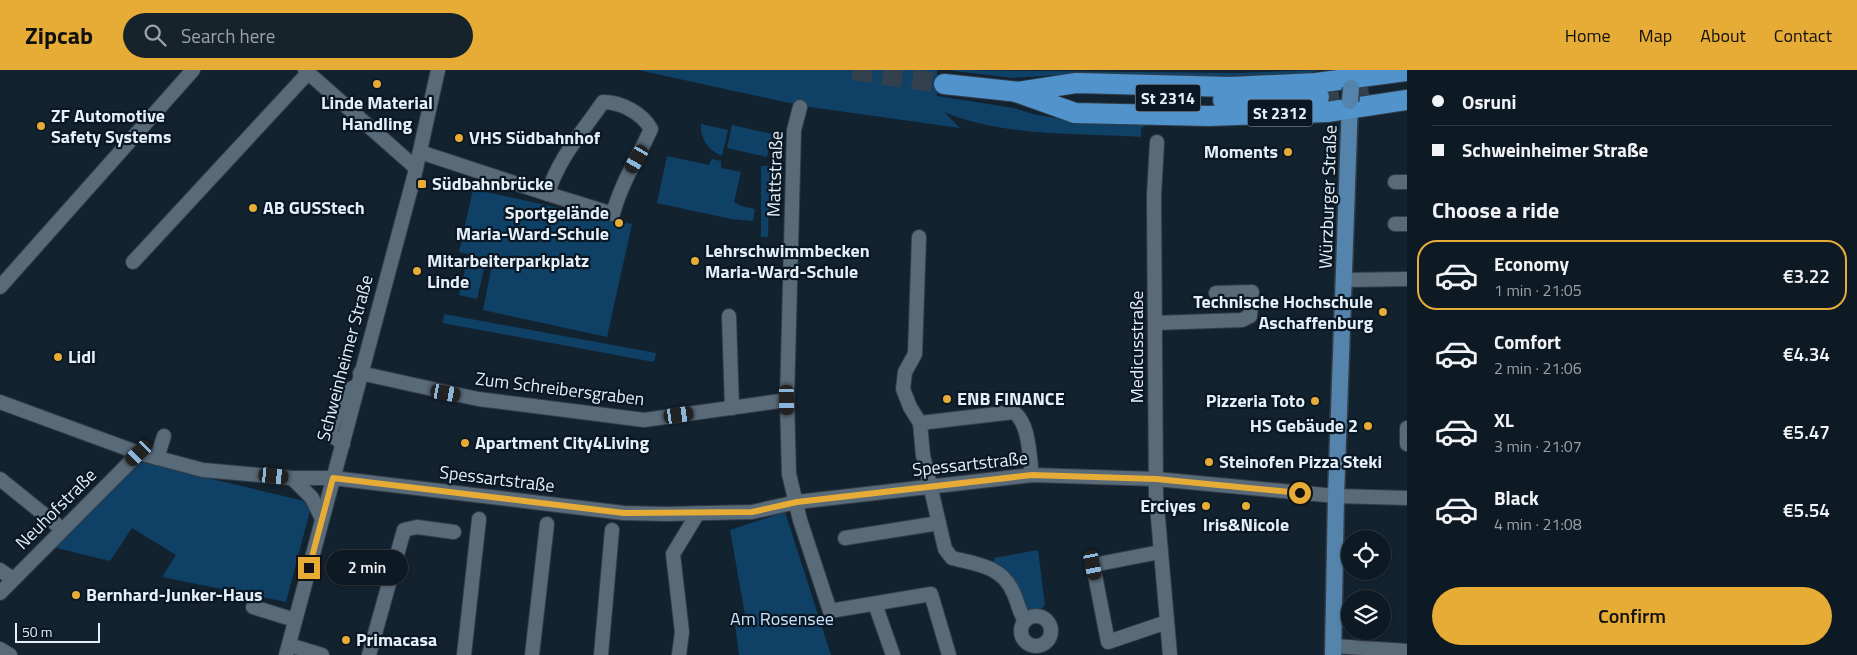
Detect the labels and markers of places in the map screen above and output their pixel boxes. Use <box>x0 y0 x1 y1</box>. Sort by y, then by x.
marker: Linde Material Handling <box>371 78 383 90</box>
place label: Linde Material Handling <box>321 89 433 137</box>
place label: ZF Automotive Safety Systems <box>51 102 171 150</box>
marker: ZF Automotive Safety Systems <box>35 120 47 132</box>
place label: VHS Südbahnhof <box>469 124 601 151</box>
marker: VHS Südbahnhof <box>453 132 465 144</box>
place label: Moments <box>1204 138 1278 165</box>
marker: Moments <box>1282 146 1294 158</box>
place label: Südbahnbrücke <box>432 170 553 197</box>
marker: Südbahnbrücke <box>416 178 428 190</box>
place label: AB GUSStech <box>263 194 365 221</box>
place label: Sportgelände Maria-Ward-Schule <box>456 199 609 247</box>
marker: AB GUSStech <box>247 202 259 214</box>
marker: Sportgelände Maria-Ward-Schule <box>613 217 625 229</box>
place label: Lehrschwimmbecken Maria-Ward-Schule <box>705 237 870 285</box>
place label: Mitarbeiterparkplatz Linde <box>427 247 589 295</box>
marker: Lehrschwimmbecken Maria-Ward-Schule <box>689 255 701 267</box>
marker: Mitarbeiterparkplatz Linde <box>411 265 423 277</box>
place label: Technische Hochschule Aschaffenburg <box>1193 288 1373 336</box>
marker: Technische Hochschule Aschaffenburg <box>1377 306 1389 318</box>
place label: Lidl <box>68 343 96 370</box>
marker: Lidl <box>52 351 64 363</box>
place label: ENB FINANCE <box>957 385 1065 412</box>
place label: Pizzeria Toto <box>1206 387 1305 414</box>
marker: ENB FINANCE <box>941 393 953 405</box>
marker: Pizzeria Toto <box>1309 395 1321 407</box>
place label: HS Gebäude 2 <box>1250 412 1358 439</box>
marker: HS Gebäude 2 <box>1362 420 1374 432</box>
place label: Apartment City4Living <box>475 429 650 456</box>
marker: Apartment City4Living <box>459 437 471 449</box>
place label: Steinofen Pizza Steki <box>1219 448 1382 475</box>
marker: Steinofen Pizza Steki <box>1203 456 1215 468</box>
place label: Erciyes <box>1140 492 1196 519</box>
marker: Erciyes <box>1200 500 1212 512</box>
marker: Iris&Nicole <box>1240 500 1252 512</box>
place label: Iris&Nicole <box>1203 511 1289 538</box>
place label: Bernhard-Junker-Haus <box>86 581 263 608</box>
marker: Bernhard-Junker-Haus <box>70 589 82 601</box>
place label: Primacasa <box>356 626 437 653</box>
marker: Primacasa <box>340 634 352 646</box>

